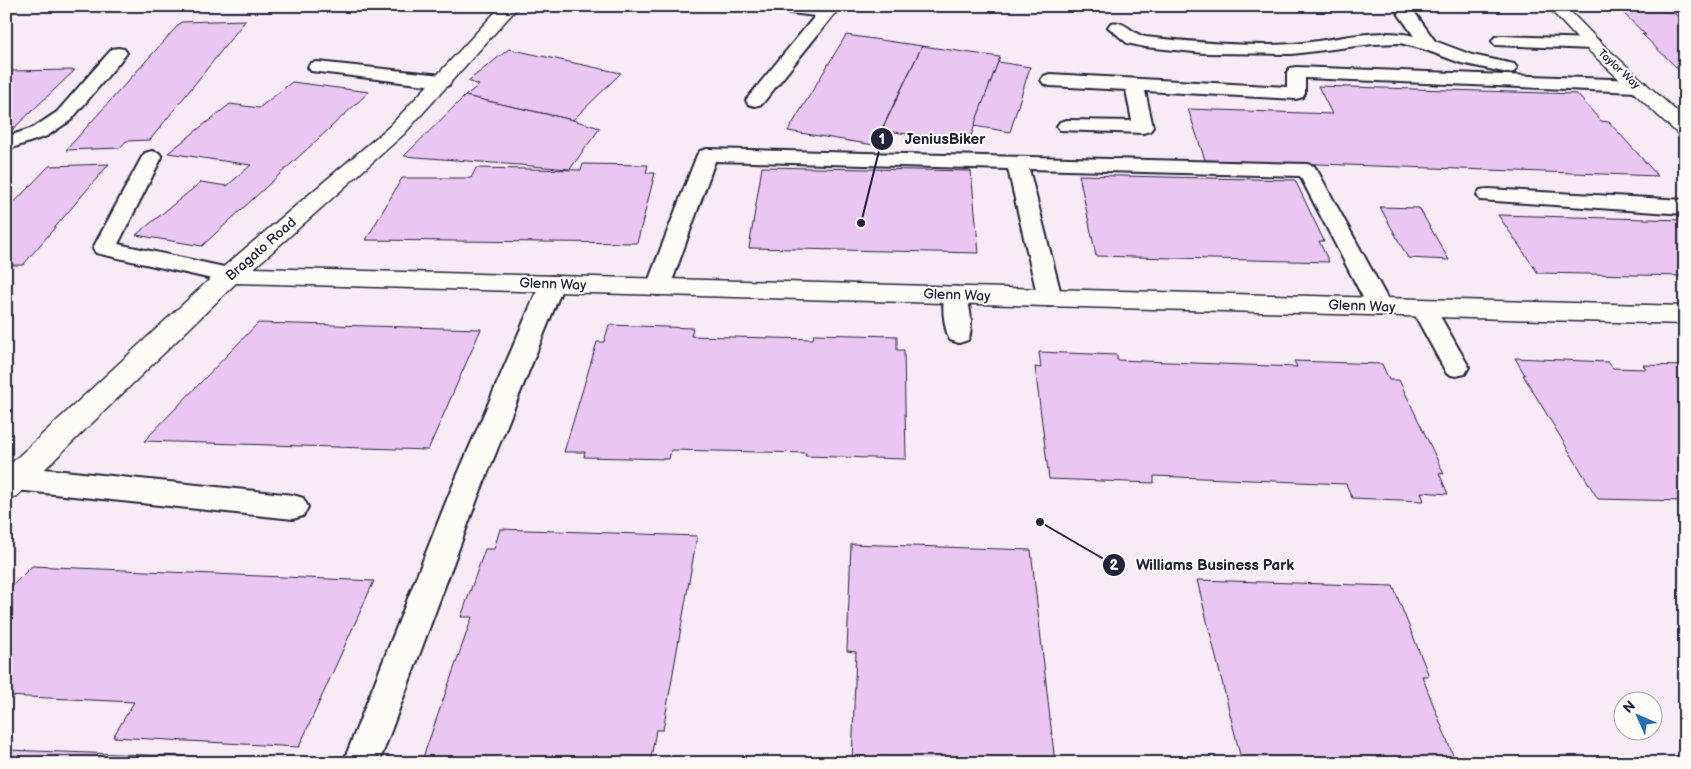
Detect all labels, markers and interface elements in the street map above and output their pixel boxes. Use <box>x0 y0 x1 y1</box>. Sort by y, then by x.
street label: Taylor Way <box>1595 46 1643 92</box>
callout: JeniusBiker <box>869 124 995 154</box>
text: 1 <box>879 130 885 149</box>
text: JeniusBiker <box>905 130 986 149</box>
street label: Bragato Road <box>222 214 300 284</box>
street label: Glenn Way <box>519 274 587 294</box>
street label: Glenn Way <box>923 285 991 305</box>
street label: Glenn Way <box>1328 296 1396 316</box>
callout: Williams Business Park <box>1101 550 1304 580</box>
text: 2 <box>1110 556 1119 575</box>
text: Williams Business Park <box>1136 556 1294 575</box>
north arrow <box>1614 692 1664 742</box>
text: N <box>1619 697 1639 717</box>

